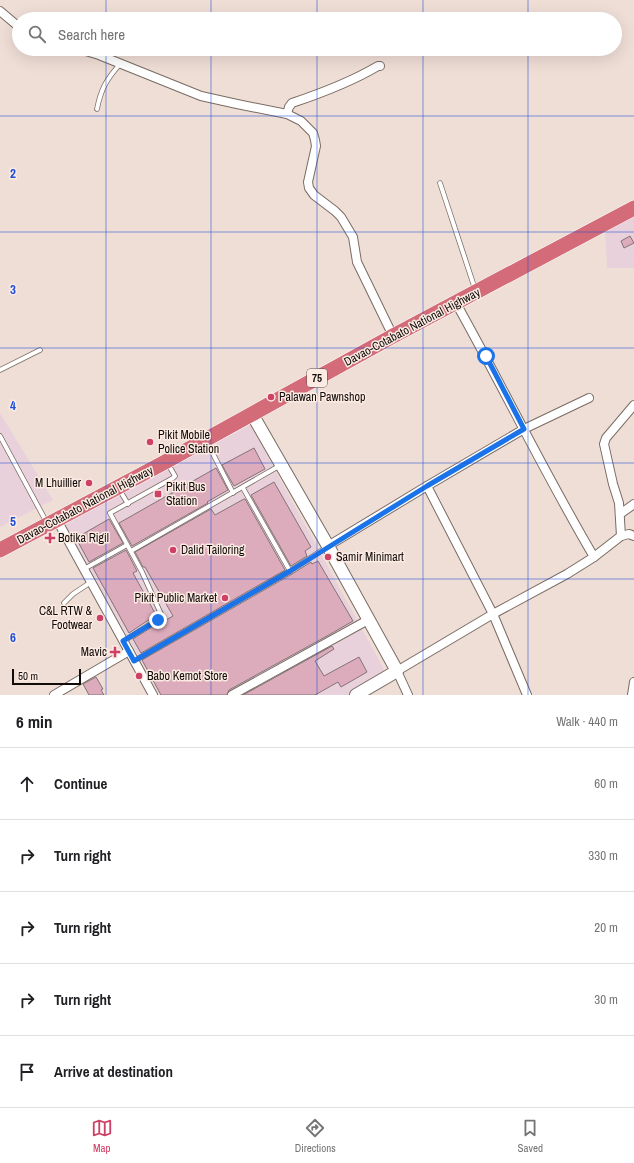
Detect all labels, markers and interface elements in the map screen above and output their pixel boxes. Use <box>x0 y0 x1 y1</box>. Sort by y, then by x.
search box <box>12 12 622 56</box>
icon: search <box>26 23 48 45</box>
text: Search here <box>58 24 125 45</box>
text: 2 <box>10 165 16 182</box>
text: 3 <box>10 281 16 298</box>
street label: Davao-Cotabato National Highway <box>341 284 483 370</box>
route start <box>477 347 495 365</box>
road number: 75 <box>307 369 327 387</box>
place label: Palawan Pawnshop <box>279 389 365 405</box>
marker: Palawan Pawnshop <box>266 392 276 402</box>
text: 4 <box>10 397 16 414</box>
place label: Pikit Mobile Police Station <box>158 427 219 457</box>
marker: Pikit Mobile Police Station <box>145 437 155 447</box>
street label: Davao-Cotabato National Highway <box>14 462 156 548</box>
place label: M Lhuillier <box>35 475 82 491</box>
marker: M Lhuillier <box>84 478 94 488</box>
place label: Pikit Bus Station <box>166 479 205 509</box>
marker: Pikit Bus Station <box>153 489 163 499</box>
text: 5 <box>10 513 16 530</box>
place label: Botika Rigil <box>58 530 109 546</box>
marker: Botika Rigil <box>45 533 55 543</box>
place label: Dalid Tailoring <box>181 542 245 558</box>
marker: Dalid Tailoring <box>168 545 178 555</box>
place label: Samir Minimart <box>336 549 404 565</box>
marker: Samir Minimart <box>323 552 333 562</box>
place label: Pikit Public Market <box>134 590 217 606</box>
marker: Pikit Public Market <box>220 593 230 603</box>
place label: C&L RTW & Footwear <box>39 603 93 633</box>
route end <box>149 611 167 629</box>
marker: C&L RTW & Footwear <box>95 613 105 623</box>
text: 6 <box>10 629 16 646</box>
place label: Mavic <box>81 644 107 660</box>
marker: Mavic <box>110 647 120 657</box>
scale bar <box>12 667 81 686</box>
place label: Babo Kemot Store <box>147 668 227 684</box>
text: 50 m <box>18 669 38 683</box>
marker: Babo Kemot Store <box>134 671 144 681</box>
text: 6 min <box>16 710 52 733</box>
text: Walk · 440 m <box>556 713 618 730</box>
icon: ahead <box>16 773 38 795</box>
text: Continue <box>54 773 107 794</box>
text: 60 m <box>594 775 618 792</box>
icon: right <box>16 845 38 867</box>
text: Turn right <box>54 845 111 866</box>
text: 330 m <box>588 847 618 864</box>
icon: right <box>16 917 38 939</box>
text: Turn right <box>54 917 111 938</box>
text: 20 m <box>594 919 618 936</box>
icon: right <box>16 989 38 1011</box>
text: Turn right <box>54 989 111 1010</box>
text: 30 m <box>594 991 618 1008</box>
icon: arrive <box>16 1061 38 1083</box>
text: Arrive at destination <box>54 1061 173 1082</box>
tab: Map <box>91 1117 113 1155</box>
tab: Directions <box>295 1117 336 1155</box>
tab: Saved <box>518 1117 543 1155</box>

